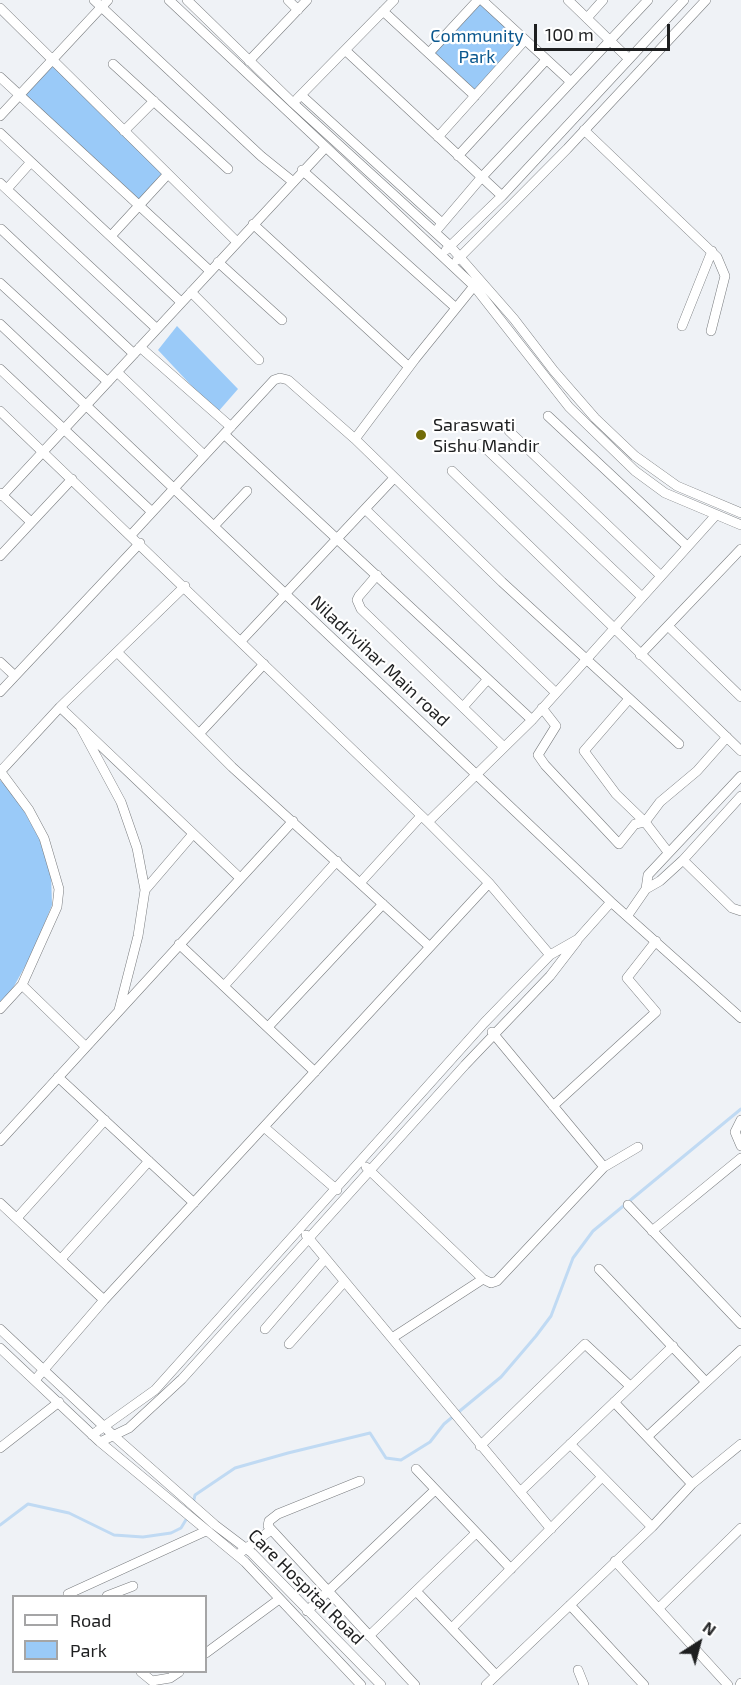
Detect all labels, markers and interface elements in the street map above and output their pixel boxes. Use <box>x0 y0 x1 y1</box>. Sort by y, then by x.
scale bar <box>537 12 674 50</box>
text: 100 m <box>545 23 594 45</box>
park label: Community Park <box>430 25 524 68</box>
place label: Saraswati Sishu Mandir <box>433 414 540 456</box>
marker: Saraswati Sishu Mandir <box>414 428 428 442</box>
street label: Niladrivihar Main road <box>306 591 454 731</box>
street label: Care Hospital Road <box>244 1525 368 1649</box>
legend <box>12 1595 207 1673</box>
text: Road <box>70 1609 111 1631</box>
north arrow <box>669 1613 729 1673</box>
text: N <box>700 1617 720 1639</box>
text: Park <box>70 1639 107 1661</box>

